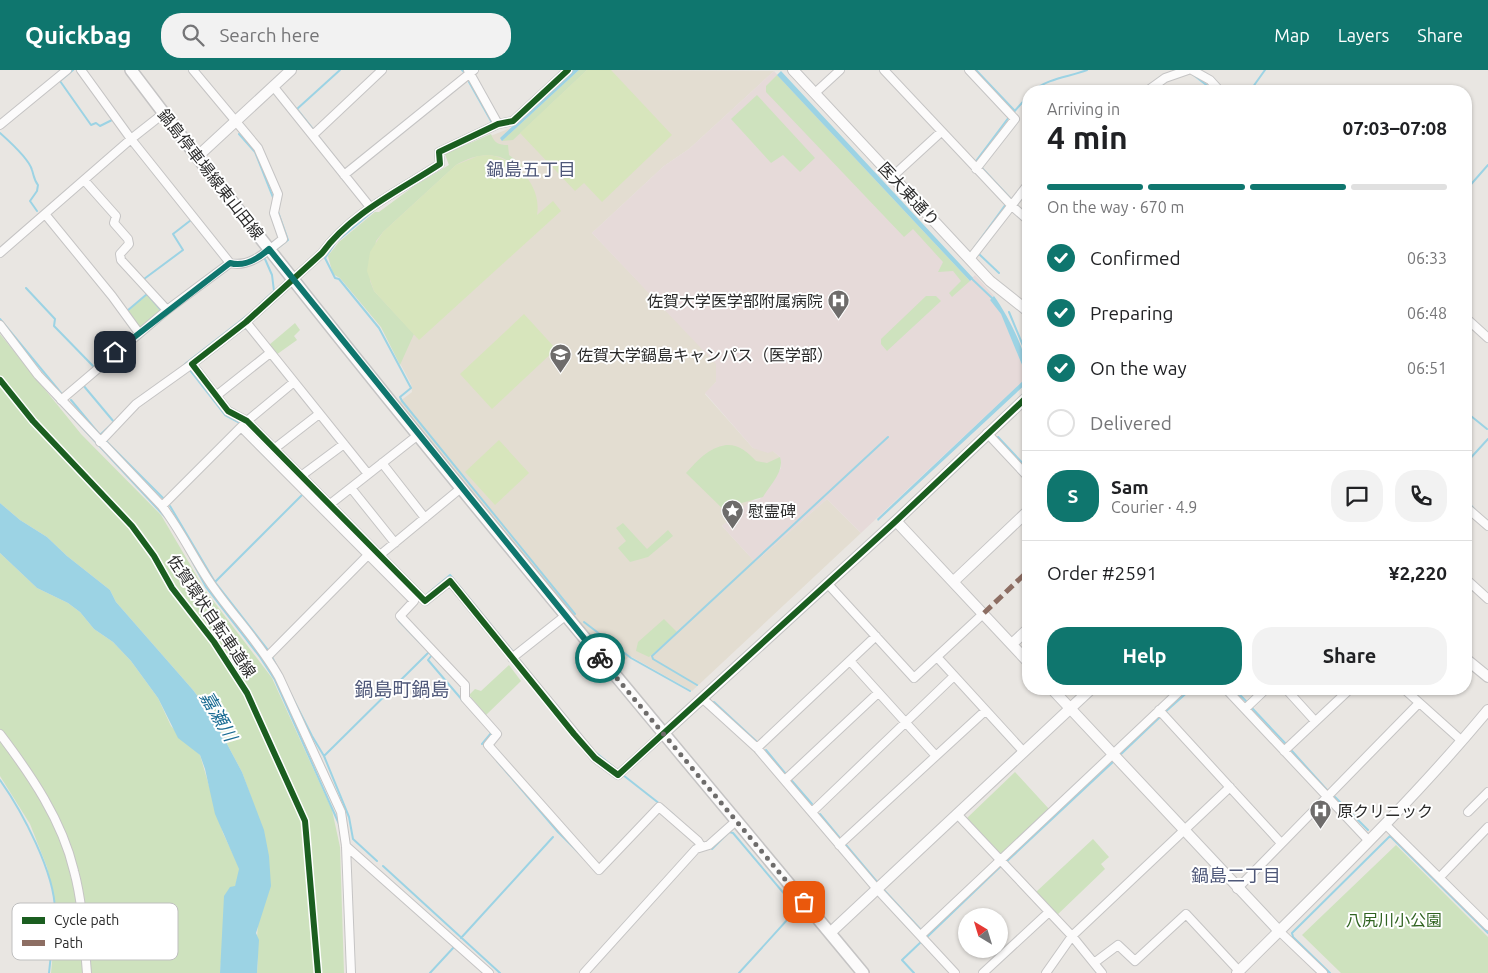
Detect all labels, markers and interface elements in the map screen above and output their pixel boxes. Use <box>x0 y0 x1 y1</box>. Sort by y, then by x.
search box <box>161 13 511 58</box>
icon: search <box>179 21 207 49</box>
text: Quickbag <box>25 22 131 49</box>
text: Search here <box>219 24 320 46</box>
text: Map <box>1274 25 1310 45</box>
text: Layers <box>1338 25 1389 45</box>
text: Share <box>1417 25 1463 45</box>
text: Arriving in <box>1047 100 1120 118</box>
street label: 鍋島停車場線東山田線 <box>155 105 267 243</box>
text: 07:03–07:08 <box>1342 117 1447 139</box>
text: 4 min <box>1047 119 1128 155</box>
district label: 鍋島五丁目 <box>486 159 576 179</box>
street label: 医大東通り <box>875 159 943 229</box>
text: On the way · 670 m <box>1047 198 1184 216</box>
icon: check <box>1047 244 1075 272</box>
text: Confirmed <box>1090 247 1181 269</box>
text: 06:33 <box>1407 249 1447 267</box>
hospital icon: 佐賀大学医学部附属病院 <box>827 289 851 320</box>
place label: 佐賀大学医学部附属病院 <box>647 292 823 310</box>
icon: check <box>1047 299 1075 327</box>
text: Preparing <box>1090 302 1174 324</box>
text: 06:48 <box>1407 304 1447 322</box>
pin <box>94 331 136 373</box>
icon: home <box>101 338 129 366</box>
school or university icon: 佐賀大学鍋島キャンパス（医学部） <box>549 343 573 374</box>
place label: 佐賀大学鍋島キャンパス（医学部） <box>577 346 833 364</box>
icon: check <box>1047 354 1075 382</box>
text: On the way <box>1090 357 1187 379</box>
text: 06:51 <box>1407 359 1447 377</box>
text: Delivered <box>1090 412 1172 434</box>
button: chat <box>1331 470 1383 522</box>
button: phone <box>1395 470 1447 522</box>
text: Sam <box>1111 476 1149 498</box>
text: S <box>1068 485 1078 507</box>
text: Courier · 4.9 <box>1111 498 1197 516</box>
place icon: 慰霊碑 <box>720 499 744 530</box>
place label: 慰霊碑 <box>748 502 796 520</box>
street label: 佐賀環状自転車道線 <box>164 551 260 681</box>
text: Order #2591 <box>1047 562 1157 584</box>
text: ¥2,220 <box>1389 562 1447 584</box>
button: Help <box>1047 627 1242 685</box>
button: Share <box>1252 627 1447 685</box>
courier <box>575 633 625 683</box>
icon: bike <box>586 644 614 672</box>
district label: 鍋島町鍋島 <box>354 678 450 700</box>
water label: 嘉瀬川 <box>197 688 242 746</box>
hospital icon: 原クリニック <box>1309 799 1333 830</box>
place label: 原クリニック <box>1337 802 1433 820</box>
district label: 鍋島二丁目 <box>1191 865 1281 885</box>
pin <box>783 881 825 923</box>
icon: bag <box>790 888 818 916</box>
legend <box>12 903 178 960</box>
north arrow <box>958 908 1008 958</box>
map controls <box>958 908 1008 958</box>
park label: 八尻川小公園 <box>1346 911 1442 929</box>
text: Cycle path <box>54 912 119 928</box>
text: Path <box>54 935 83 951</box>

